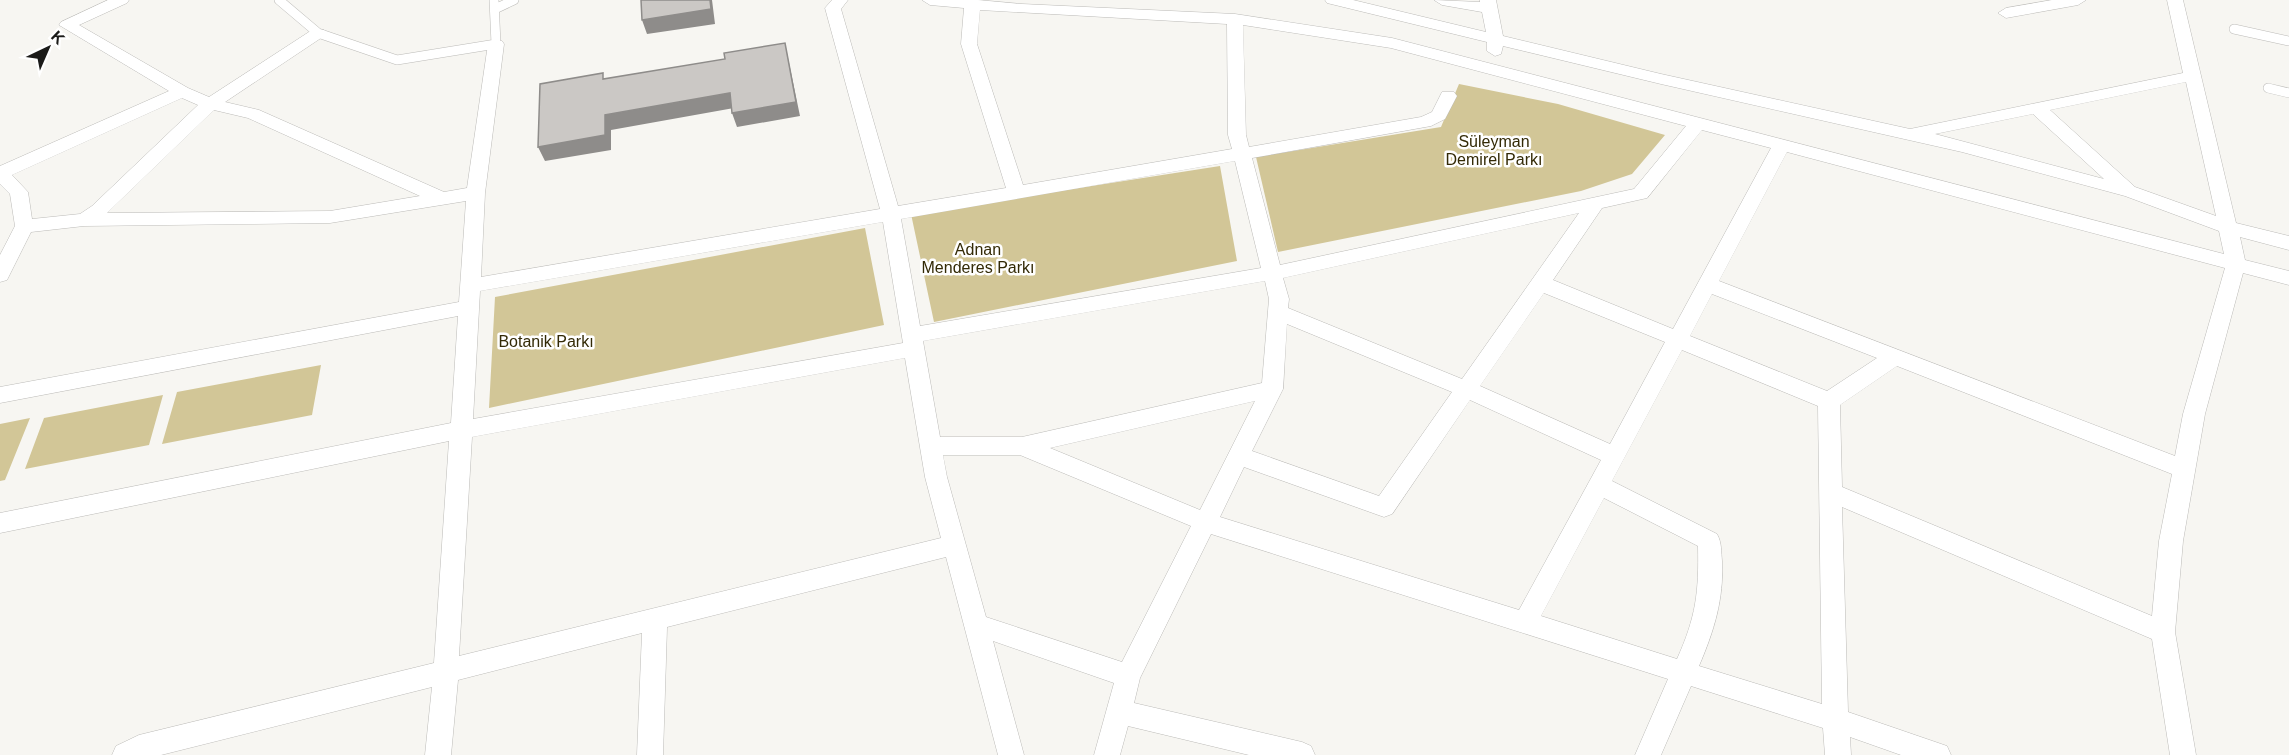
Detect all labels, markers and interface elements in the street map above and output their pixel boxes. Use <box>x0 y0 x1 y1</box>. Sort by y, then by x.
north arrow <box>18 18 78 78</box>
text: K <box>48 27 68 48</box>
park label: Süleyman Demirel Parkı <box>1446 133 1542 168</box>
park label: Adnan Menderes Parkı <box>922 241 1034 276</box>
park label: Botanik Parkı <box>498 333 594 350</box>

